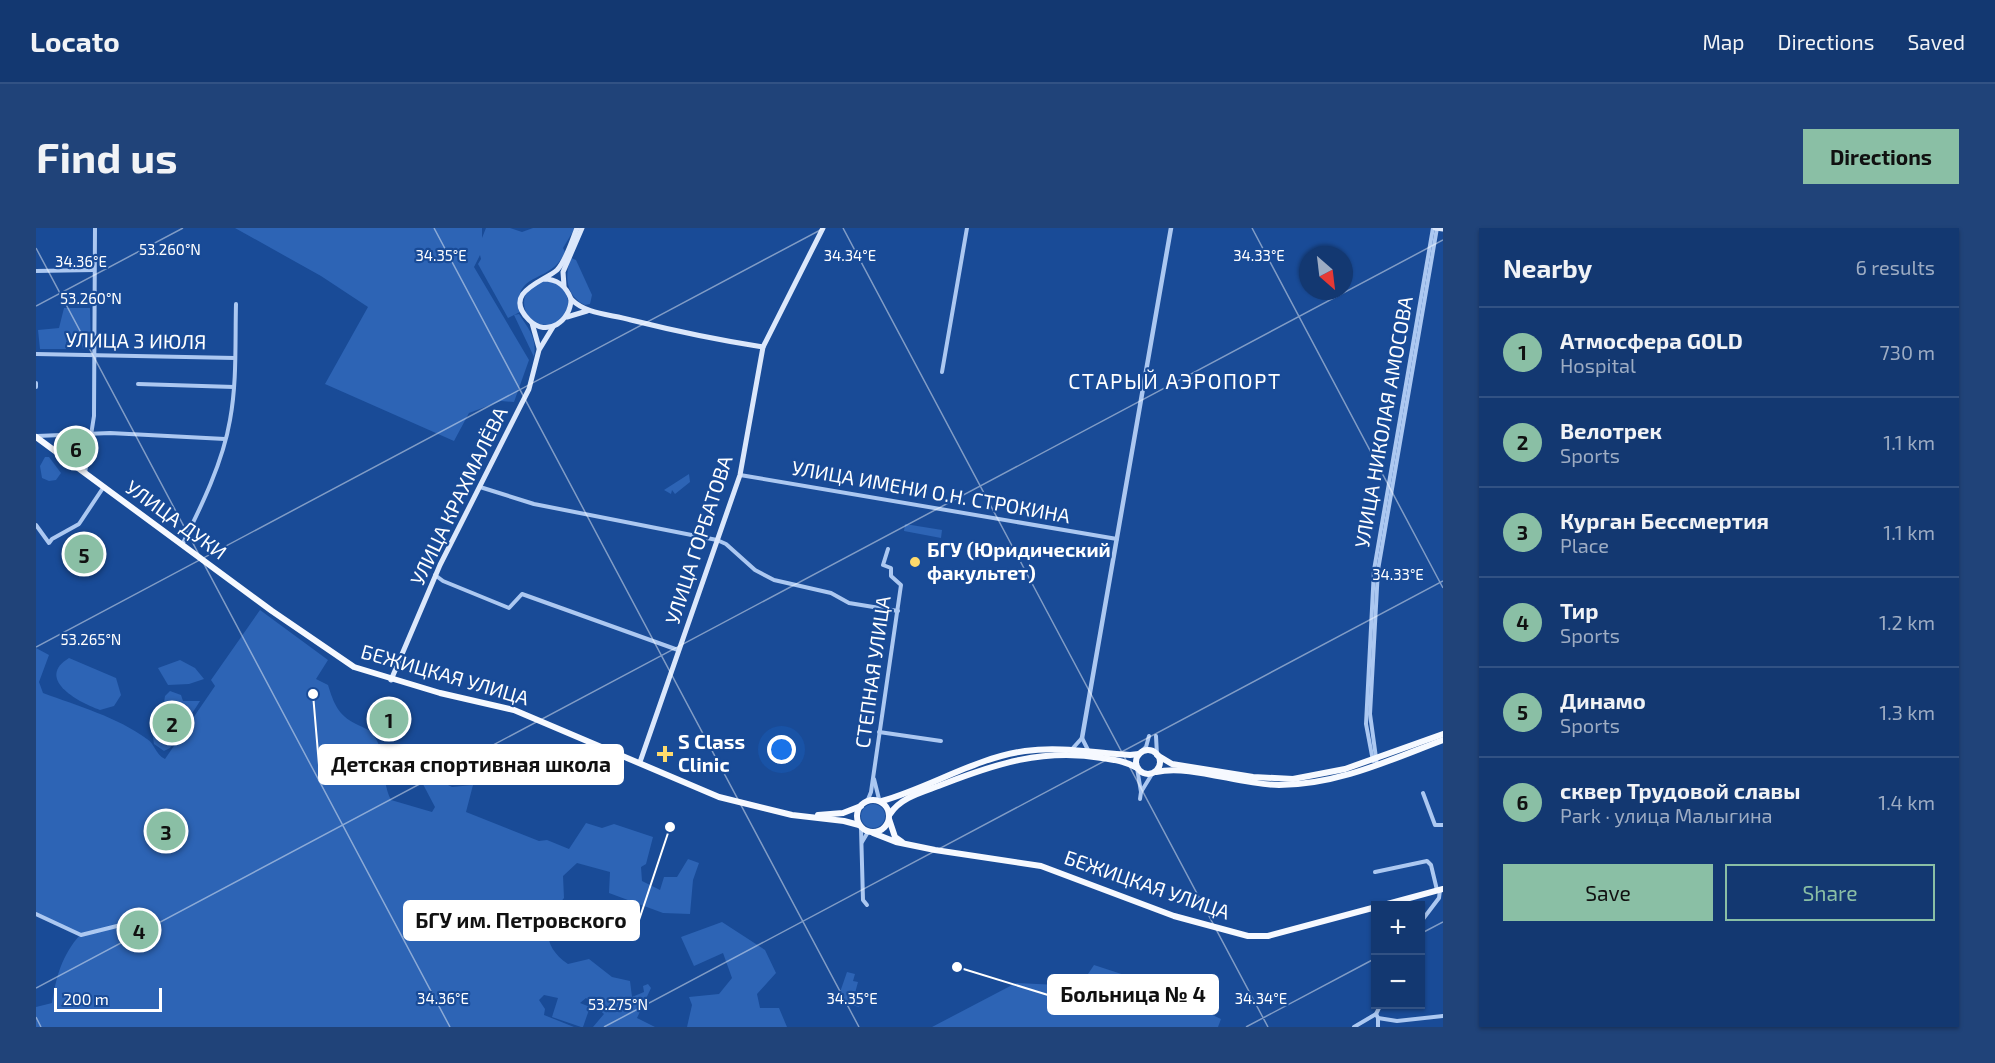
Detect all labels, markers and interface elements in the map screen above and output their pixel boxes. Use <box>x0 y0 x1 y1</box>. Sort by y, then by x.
text: Locato <box>30 24 120 58</box>
text: Map <box>1702 29 1745 54</box>
text: Directions <box>1778 29 1874 54</box>
text: Saved <box>1907 29 1965 54</box>
button: Directions <box>1803 129 1959 184</box>
text: Find us <box>36 131 178 181</box>
text: 53.260°N <box>139 240 201 258</box>
text: 34.35°E <box>415 246 467 264</box>
text: 34.34°E <box>824 246 876 264</box>
text: 34.33°E <box>1233 246 1285 264</box>
north arrow <box>1299 246 1353 300</box>
text: 34.36°E <box>55 252 107 270</box>
text: Nearby <box>1503 252 1592 283</box>
text: 6 results <box>1855 255 1935 279</box>
text: 53.260°N <box>60 289 122 307</box>
street label: УЛИЦА НИКОЛАЯ АМОСОВА <box>1349 294 1417 549</box>
street label: УЛИЦА 3 ИЮЛЯ <box>65 327 207 353</box>
text: Атмосфера GOLD <box>1560 327 1743 353</box>
text: 1 <box>1518 340 1527 364</box>
text: 730 m <box>1880 340 1935 364</box>
text: Hospital <box>1560 353 1636 377</box>
district label: СТАРЫЙ АЭРОПОРТ <box>1068 368 1282 393</box>
street label: УЛИЦА КРАХМАЛЁВА <box>404 402 512 589</box>
text: Велотрек <box>1560 417 1662 443</box>
pin: 6 <box>56 426 96 470</box>
text: 2 <box>1517 430 1528 454</box>
text: 1.1 km <box>1883 430 1935 454</box>
text: Sports <box>1560 443 1620 467</box>
street label: УЛИЦА ГОРБАТОВА <box>659 452 737 627</box>
street label: УЛИЦА ИМЕНИ О.Н. СТРОКИНА <box>790 455 1073 527</box>
street label: УЛИЦА ДУКИ <box>121 475 232 564</box>
text: Курган Бессмертия <box>1560 507 1769 533</box>
text: 3 <box>1517 520 1528 544</box>
text: 1.1 km <box>1883 520 1935 544</box>
pin: 5 <box>64 532 104 576</box>
text: Place <box>1560 533 1609 557</box>
place label: БГУ (Юридический факультет) <box>927 537 1111 584</box>
marker: БГУ (Юридический факультет) <box>908 555 922 569</box>
text: 34.33°E <box>1372 565 1424 583</box>
street label: СТЕПНАЯ УЛИЦА <box>849 594 895 750</box>
text: Тир <box>1560 597 1598 623</box>
text: 4 <box>1516 610 1529 634</box>
text: 1.2 km <box>1879 610 1935 634</box>
text: Sports <box>1560 623 1620 647</box>
text: 53.265°N <box>61 630 121 648</box>
street label: БЕЖИЦКАЯ УЛИЦА <box>359 639 533 710</box>
text: Динамо <box>1560 687 1646 713</box>
pin: 1 <box>370 696 408 742</box>
pin: 2 <box>152 700 192 746</box>
text: 5 <box>1517 700 1528 724</box>
text: 1.3 km <box>1879 700 1935 724</box>
text: Sports <box>1560 713 1620 737</box>
place label: S Class Clinic <box>678 729 745 776</box>
your location <box>767 735 796 764</box>
callout: Детская спортивная школа <box>319 745 623 784</box>
marker: S Class Clinic <box>656 745 674 763</box>
text: Детская спортивная школа <box>331 751 611 776</box>
text: сквер Трудовой славы <box>1560 777 1800 803</box>
text: 6 <box>1517 790 1528 814</box>
text: 1.4 km <box>1878 790 1935 814</box>
text: Park · улица Малыгина <box>1560 803 1773 827</box>
pin: 3 <box>146 808 186 854</box>
street label: БЕЖИЦКАЯ УЛИЦА <box>1061 844 1234 924</box>
button: Save <box>1503 864 1713 921</box>
button: Share <box>1725 864 1935 921</box>
callout: БГУ им. Петровского <box>404 901 639 940</box>
map controls <box>1371 901 1425 1009</box>
button: + <box>1371 901 1425 955</box>
text: БГУ им. Петровского <box>415 907 627 932</box>
pin: 4 <box>120 908 158 952</box>
button: − <box>1371 955 1425 1009</box>
callout: Больница № 4 <box>1048 975 1218 1014</box>
text: Больница № 4 <box>1060 981 1206 1006</box>
scale bar <box>54 985 162 1012</box>
text: 200 m <box>63 989 109 1008</box>
text: 34.36°E <box>417 989 469 1007</box>
text: 34.35°E <box>826 989 878 1007</box>
text: 34.34°E <box>1235 989 1287 1007</box>
text: 53.275°N <box>588 995 648 1013</box>

